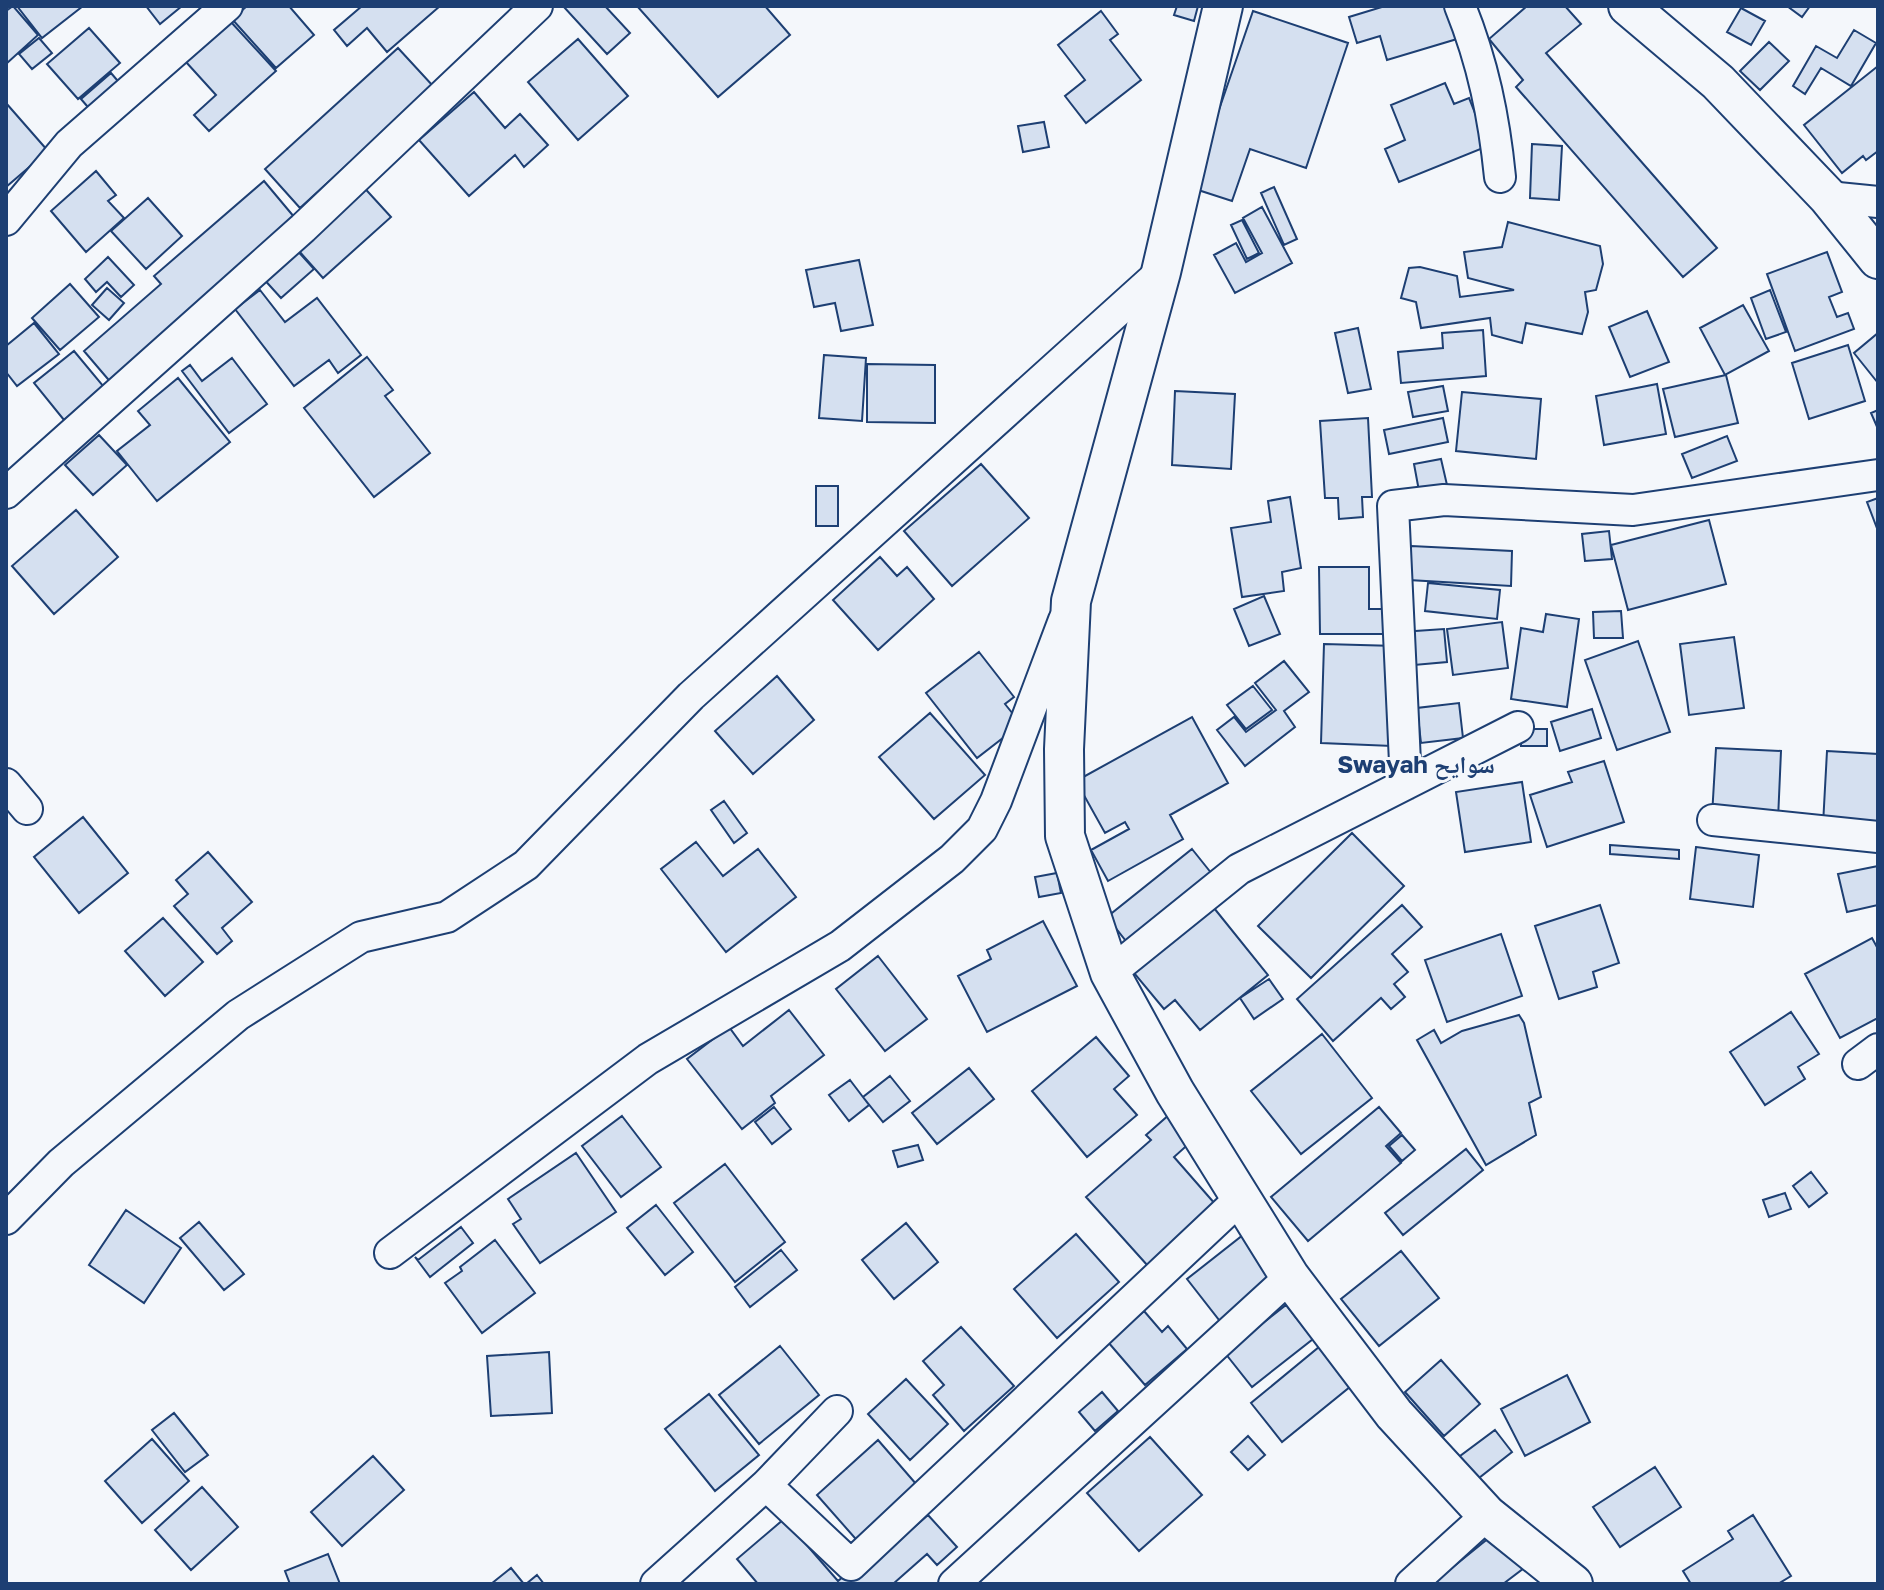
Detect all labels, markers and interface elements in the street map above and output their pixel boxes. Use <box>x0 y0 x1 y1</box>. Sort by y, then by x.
district label: Swayah سوايح <box>1337 749 1495 780</box>

